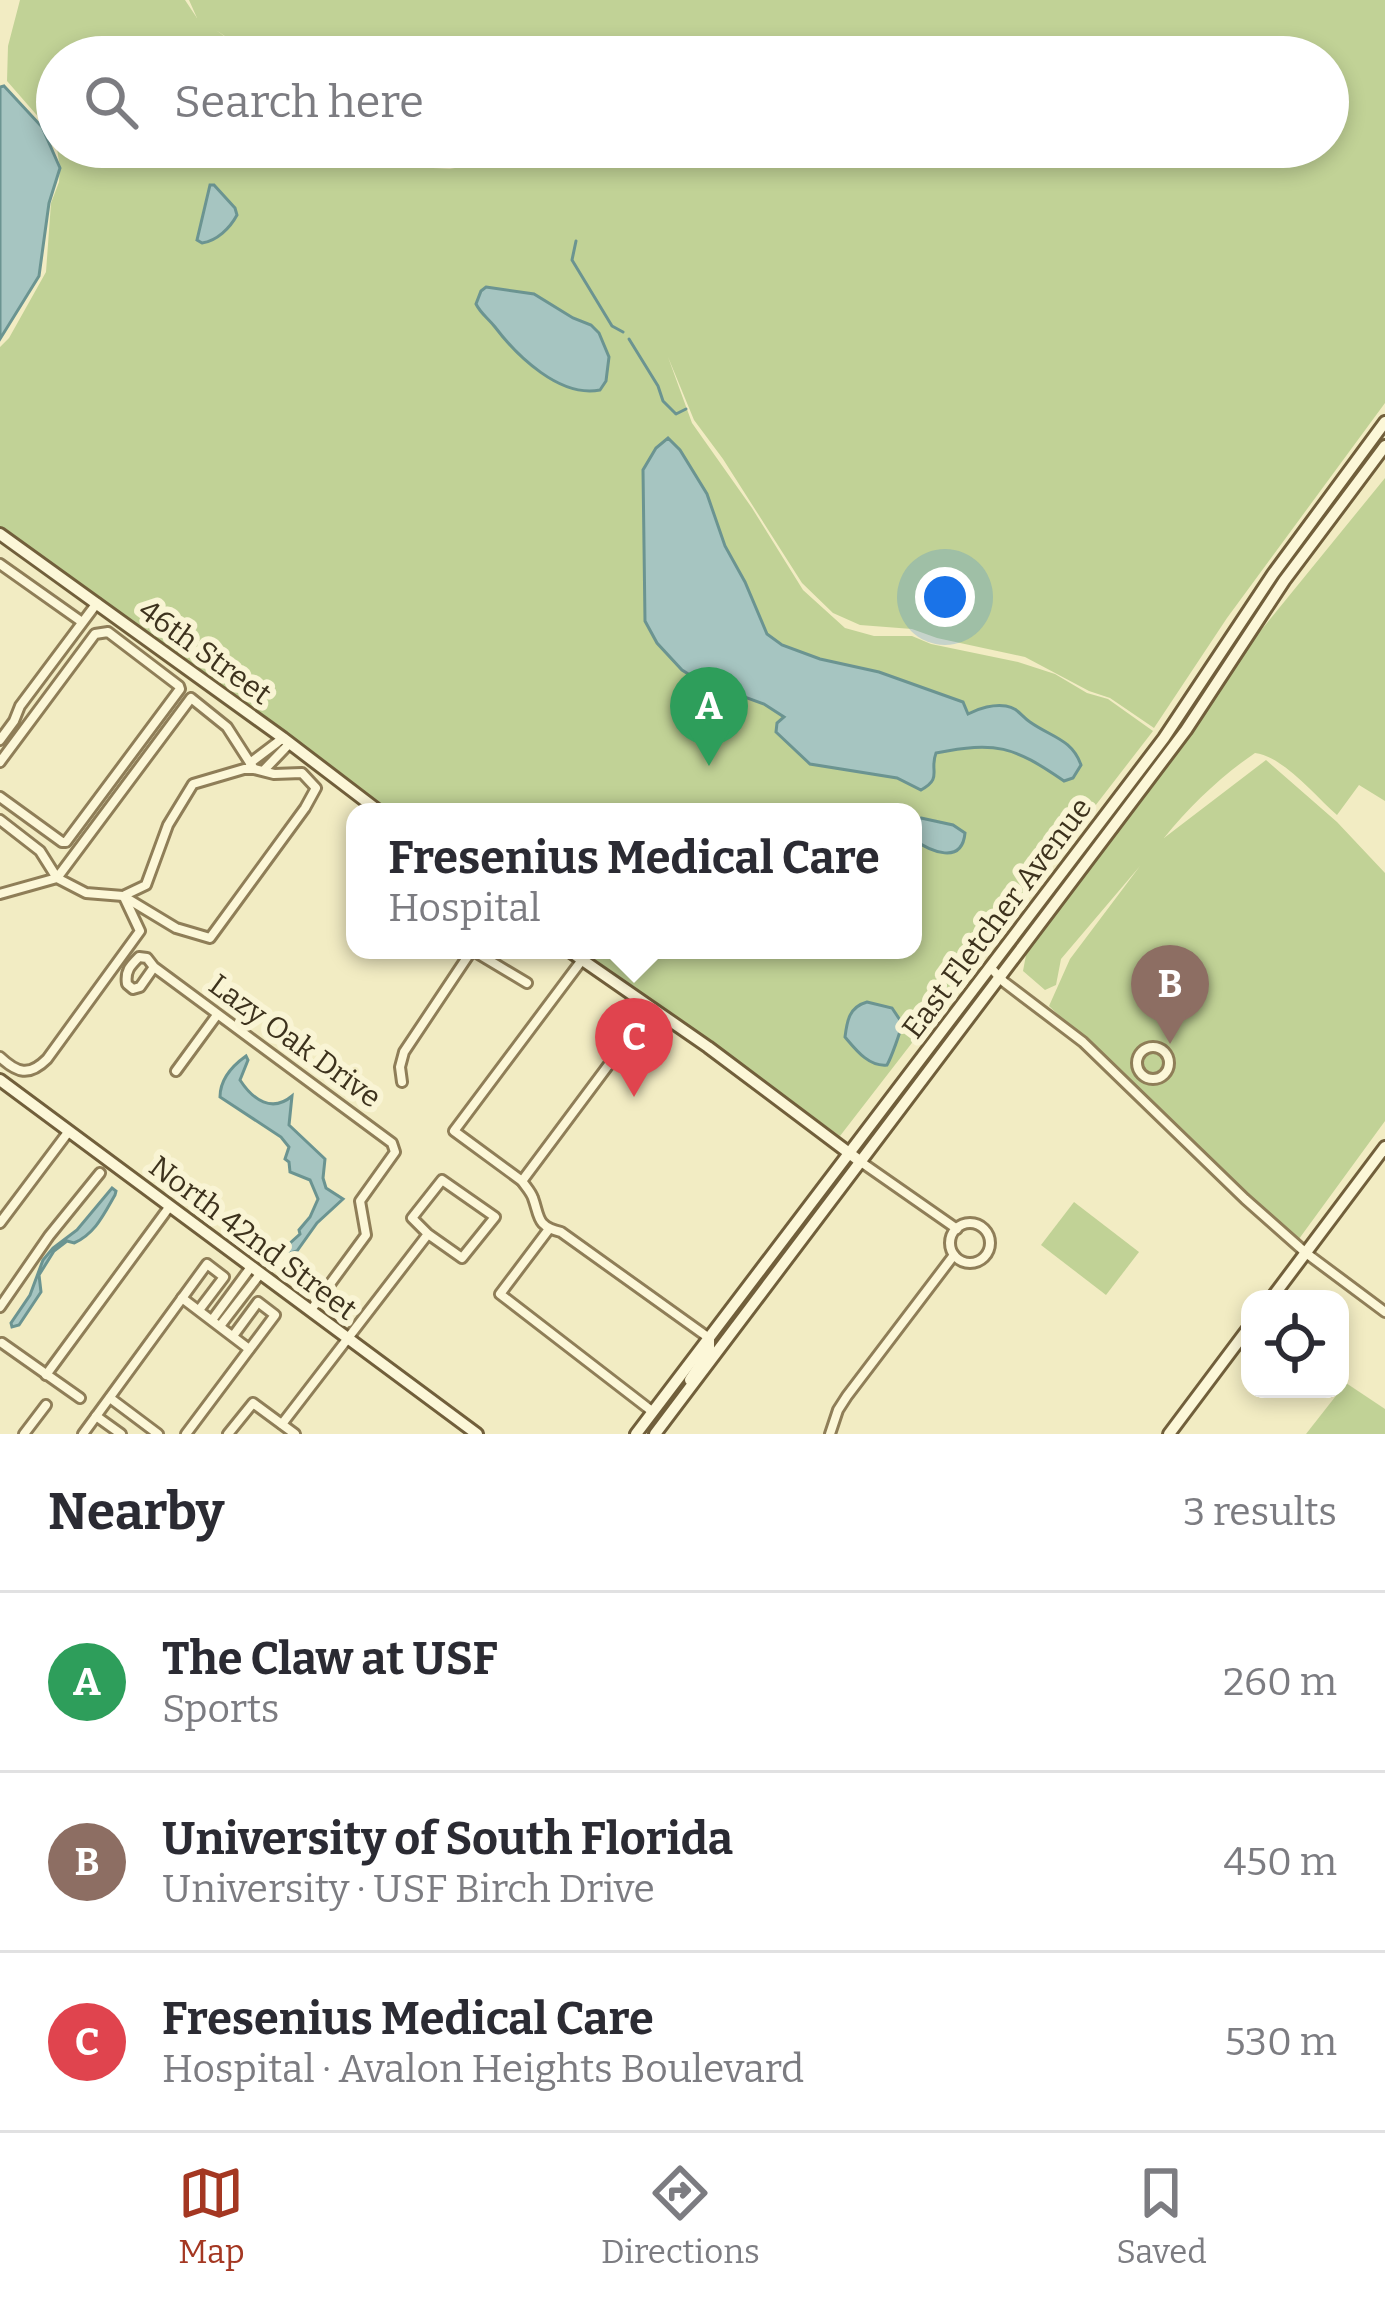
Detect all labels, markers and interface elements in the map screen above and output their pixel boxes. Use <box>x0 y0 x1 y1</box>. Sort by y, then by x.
search box <box>36 36 1349 168</box>
icon: search <box>78 69 144 135</box>
text: Search here <box>174 75 424 129</box>
your location <box>915 567 975 627</box>
street label: 46th Street <box>132 592 278 712</box>
pin: A <box>670 667 748 766</box>
street label: East Fletcher Avenue <box>895 790 1099 1046</box>
popup <box>346 803 922 959</box>
text: Fresenius Medical Care <box>388 831 880 885</box>
text: Hospital <box>388 885 541 931</box>
pin: B <box>1131 945 1209 1044</box>
street label: Lazy Oak Drive <box>202 967 388 1115</box>
pin: C <box>595 998 673 1097</box>
street label: North 42nd Street <box>142 1148 364 1328</box>
map controls <box>1241 1290 1349 1398</box>
button: locate <box>1241 1290 1349 1398</box>
text: Nearby <box>48 1481 224 1543</box>
text: 3 results <box>1183 1489 1337 1535</box>
text: The Claw at USF <box>162 1632 498 1686</box>
text: A <box>73 1659 101 1705</box>
text: 260 m <box>1223 1659 1337 1705</box>
text: Sports <box>162 1686 279 1732</box>
text: University of South Florida <box>162 1812 733 1866</box>
text: B <box>74 1839 100 1885</box>
text: 450 m <box>1223 1839 1337 1885</box>
text: University · USF Birch Drive <box>162 1866 655 1912</box>
text: Fresenius Medical Care <box>162 1992 654 2046</box>
text: C <box>75 2019 99 2065</box>
text: 530 m <box>1225 2019 1337 2065</box>
text: Hospital · Avalon Heights Boulevard <box>162 2046 804 2092</box>
tab: Map <box>178 2160 245 2272</box>
tab: Directions <box>601 2160 760 2272</box>
tab: Saved <box>1116 2160 1207 2272</box>

